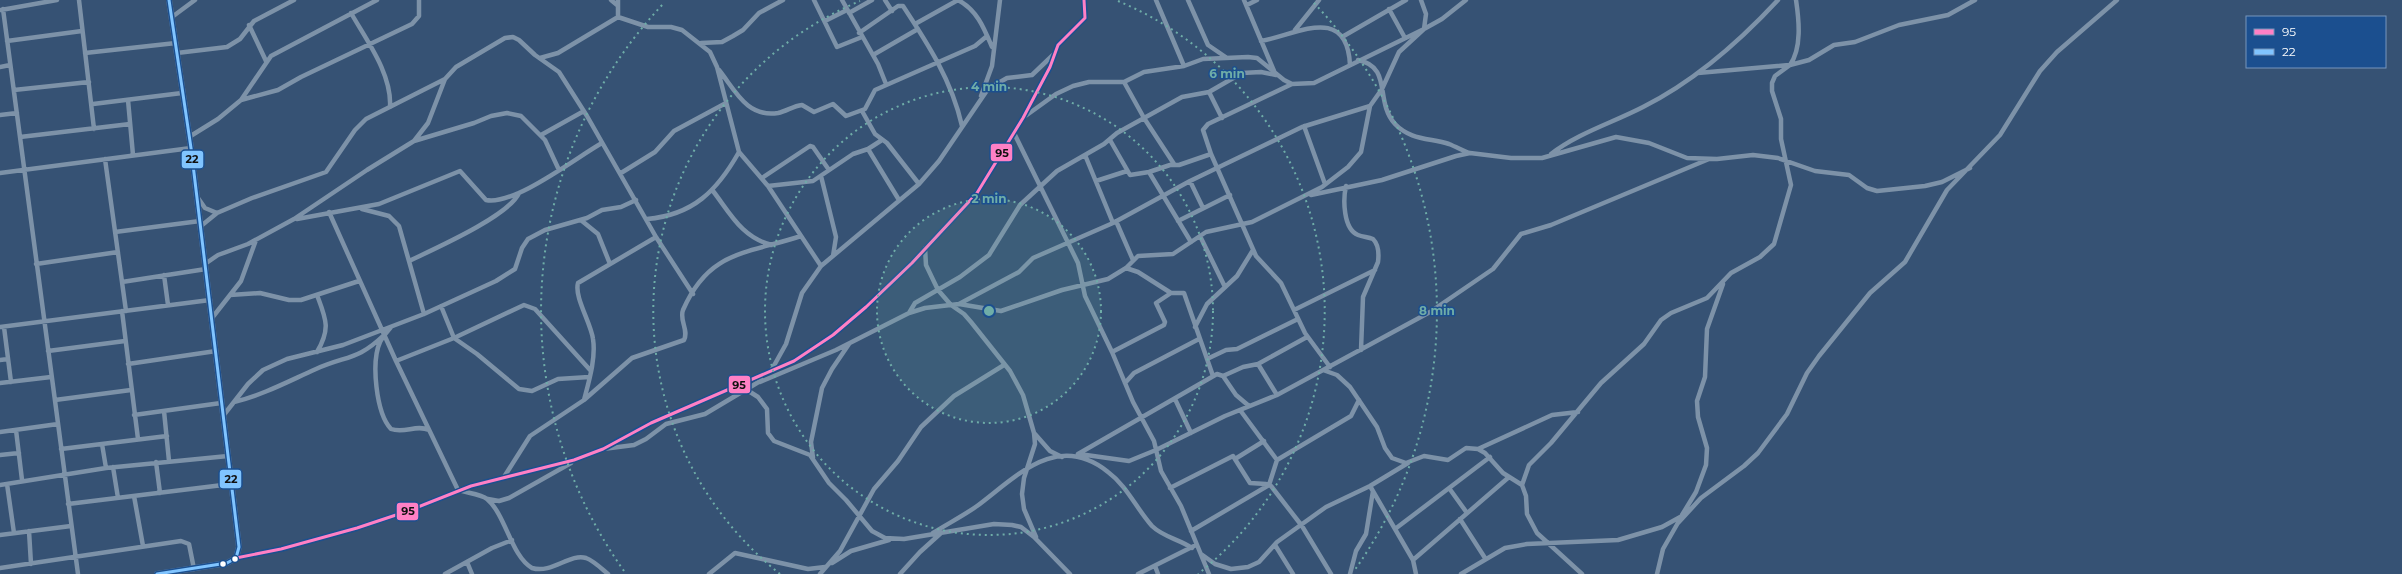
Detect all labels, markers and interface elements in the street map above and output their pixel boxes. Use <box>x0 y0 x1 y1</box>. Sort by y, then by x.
legend <box>2246 16 2386 68</box>
text: 95 <box>2282 24 2296 39</box>
text: 22 <box>2282 44 2296 59</box>
text: 6 min <box>1209 66 1245 81</box>
text: 4 min <box>971 79 1007 94</box>
line badge: 95 <box>990 143 1013 162</box>
text: 95 <box>995 146 1009 160</box>
line badge: 22 <box>181 150 204 169</box>
text: 22 <box>186 152 199 166</box>
text: 2 min <box>972 191 1006 206</box>
text: 8 min <box>1419 303 1455 318</box>
centre of rings <box>982 304 996 318</box>
line badge: 95 <box>728 375 751 394</box>
text: 95 <box>732 378 746 392</box>
line badge: 22 <box>219 469 242 489</box>
text: 22 <box>225 472 238 486</box>
line badge: 95 <box>396 502 419 521</box>
text: 95 <box>401 504 415 518</box>
unlabelled marker <box>230 554 240 564</box>
unlabelled marker <box>218 559 228 569</box>

